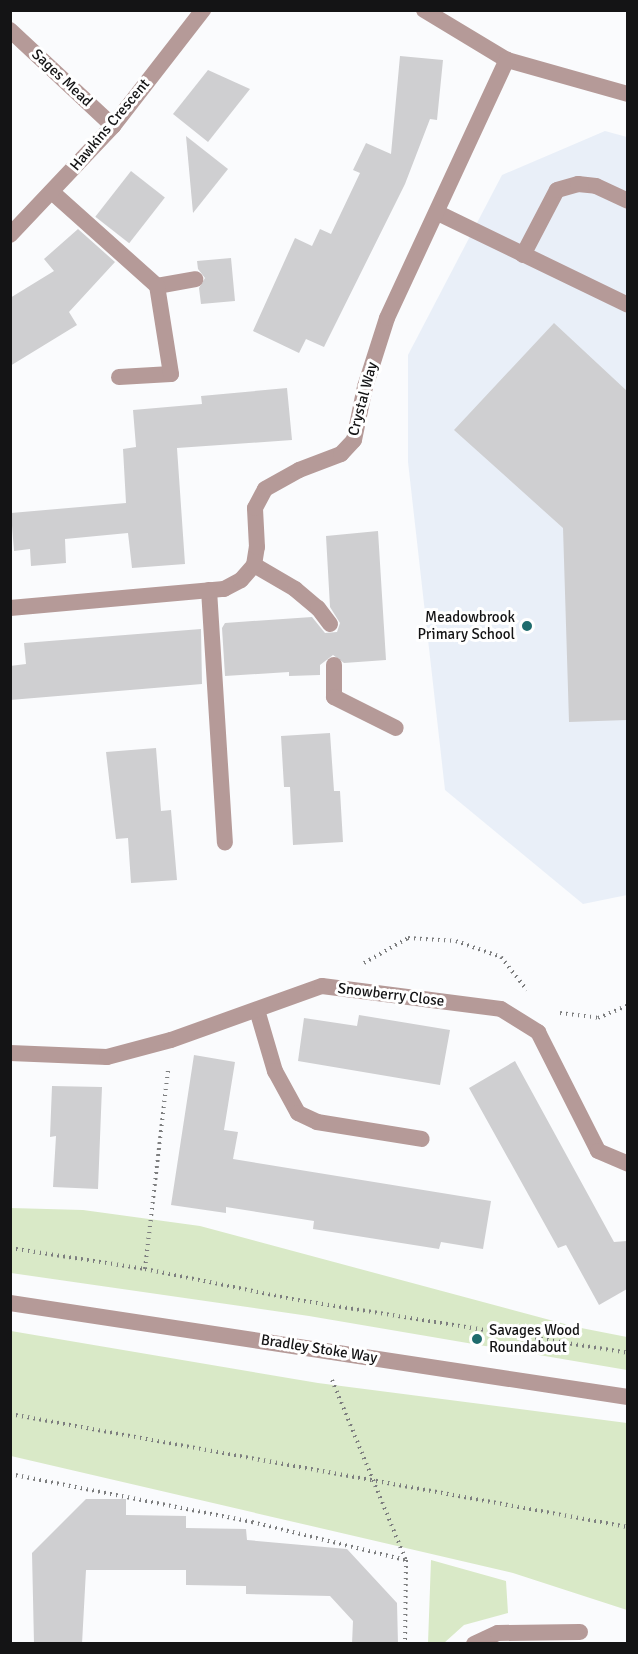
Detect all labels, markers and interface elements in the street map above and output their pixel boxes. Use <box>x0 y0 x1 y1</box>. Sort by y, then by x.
street label: Sages Mead <box>28 45 96 111</box>
street label: Hawkins Crescent <box>66 75 154 175</box>
street label: Crystal Way <box>345 360 381 438</box>
place label: Meadowbrook Primary School <box>418 608 515 643</box>
marker: Meadowbrook Primary School <box>520 619 534 633</box>
street label: Snowberry Close <box>337 980 445 1010</box>
place label: Savages Wood Roundabout <box>489 1321 580 1356</box>
street label: Bradley Stoke Way <box>260 1331 378 1367</box>
marker: Savages Wood Roundabout <box>470 1332 484 1346</box>

